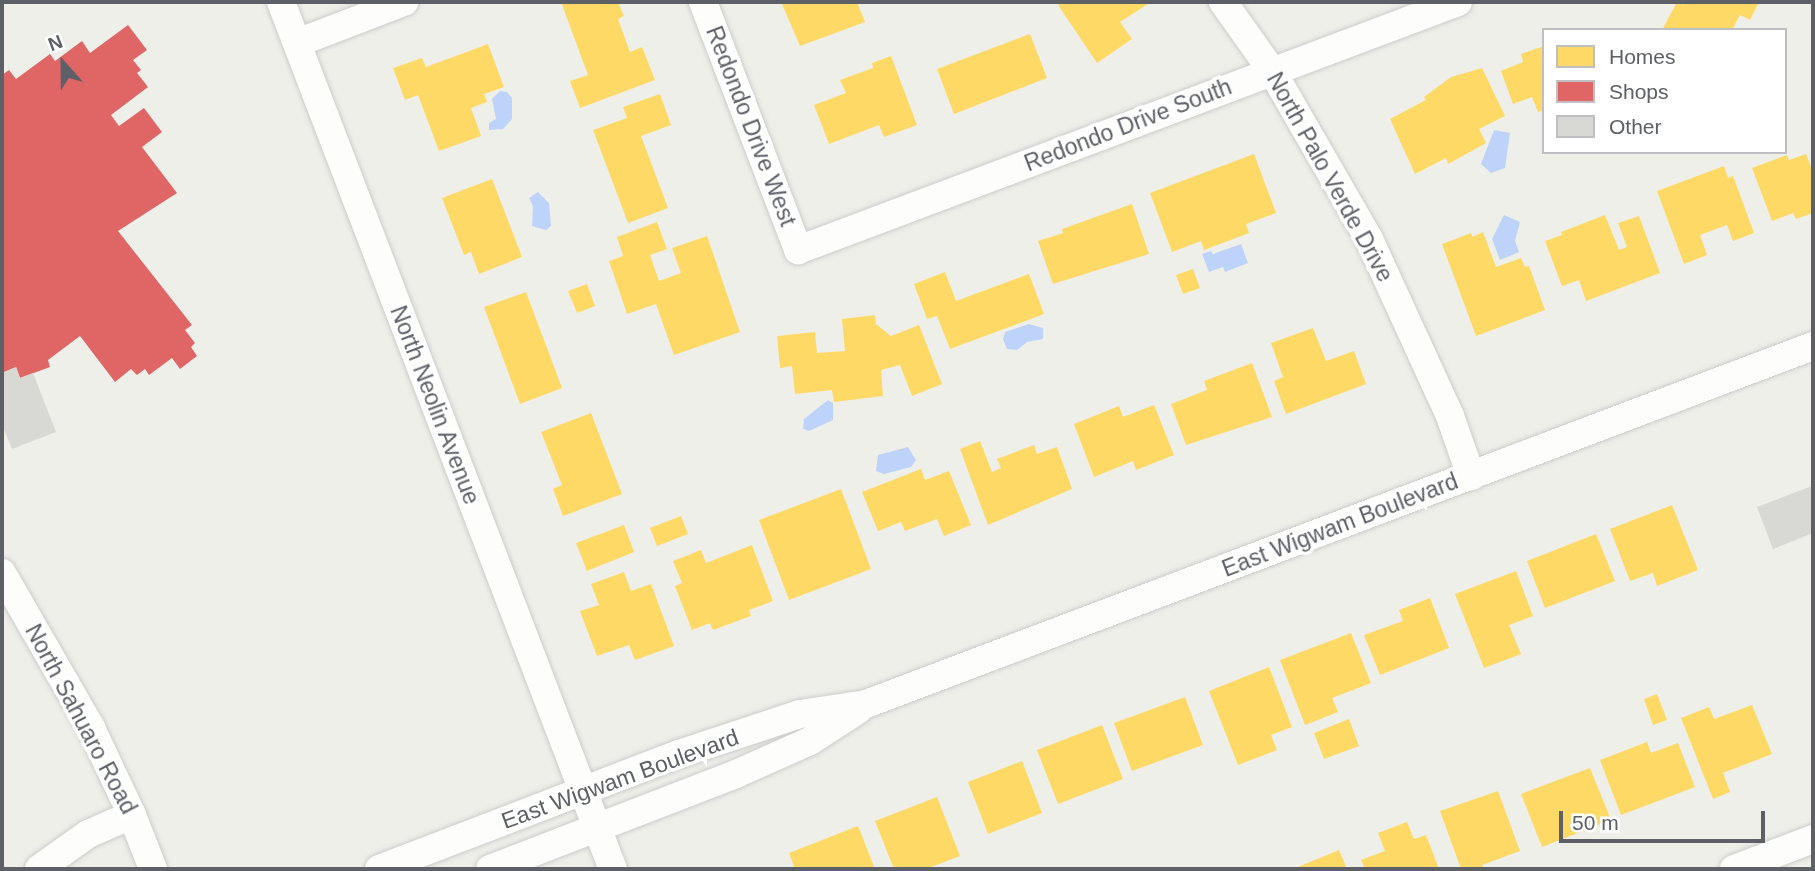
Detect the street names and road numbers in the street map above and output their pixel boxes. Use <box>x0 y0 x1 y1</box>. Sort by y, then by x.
street label: Redondo Drive West <box>700 22 802 230</box>
street label: North Palo Verde Drive <box>1261 67 1399 287</box>
street label: Redondo Drive South <box>1020 73 1236 177</box>
street label: North Neolin Avenue <box>384 301 486 509</box>
street label: East Wigwam Boulevard <box>1218 467 1462 583</box>
street label: North Sahuaro Road <box>19 619 143 819</box>
street label: East Wigwam Boulevard <box>498 723 742 835</box>

